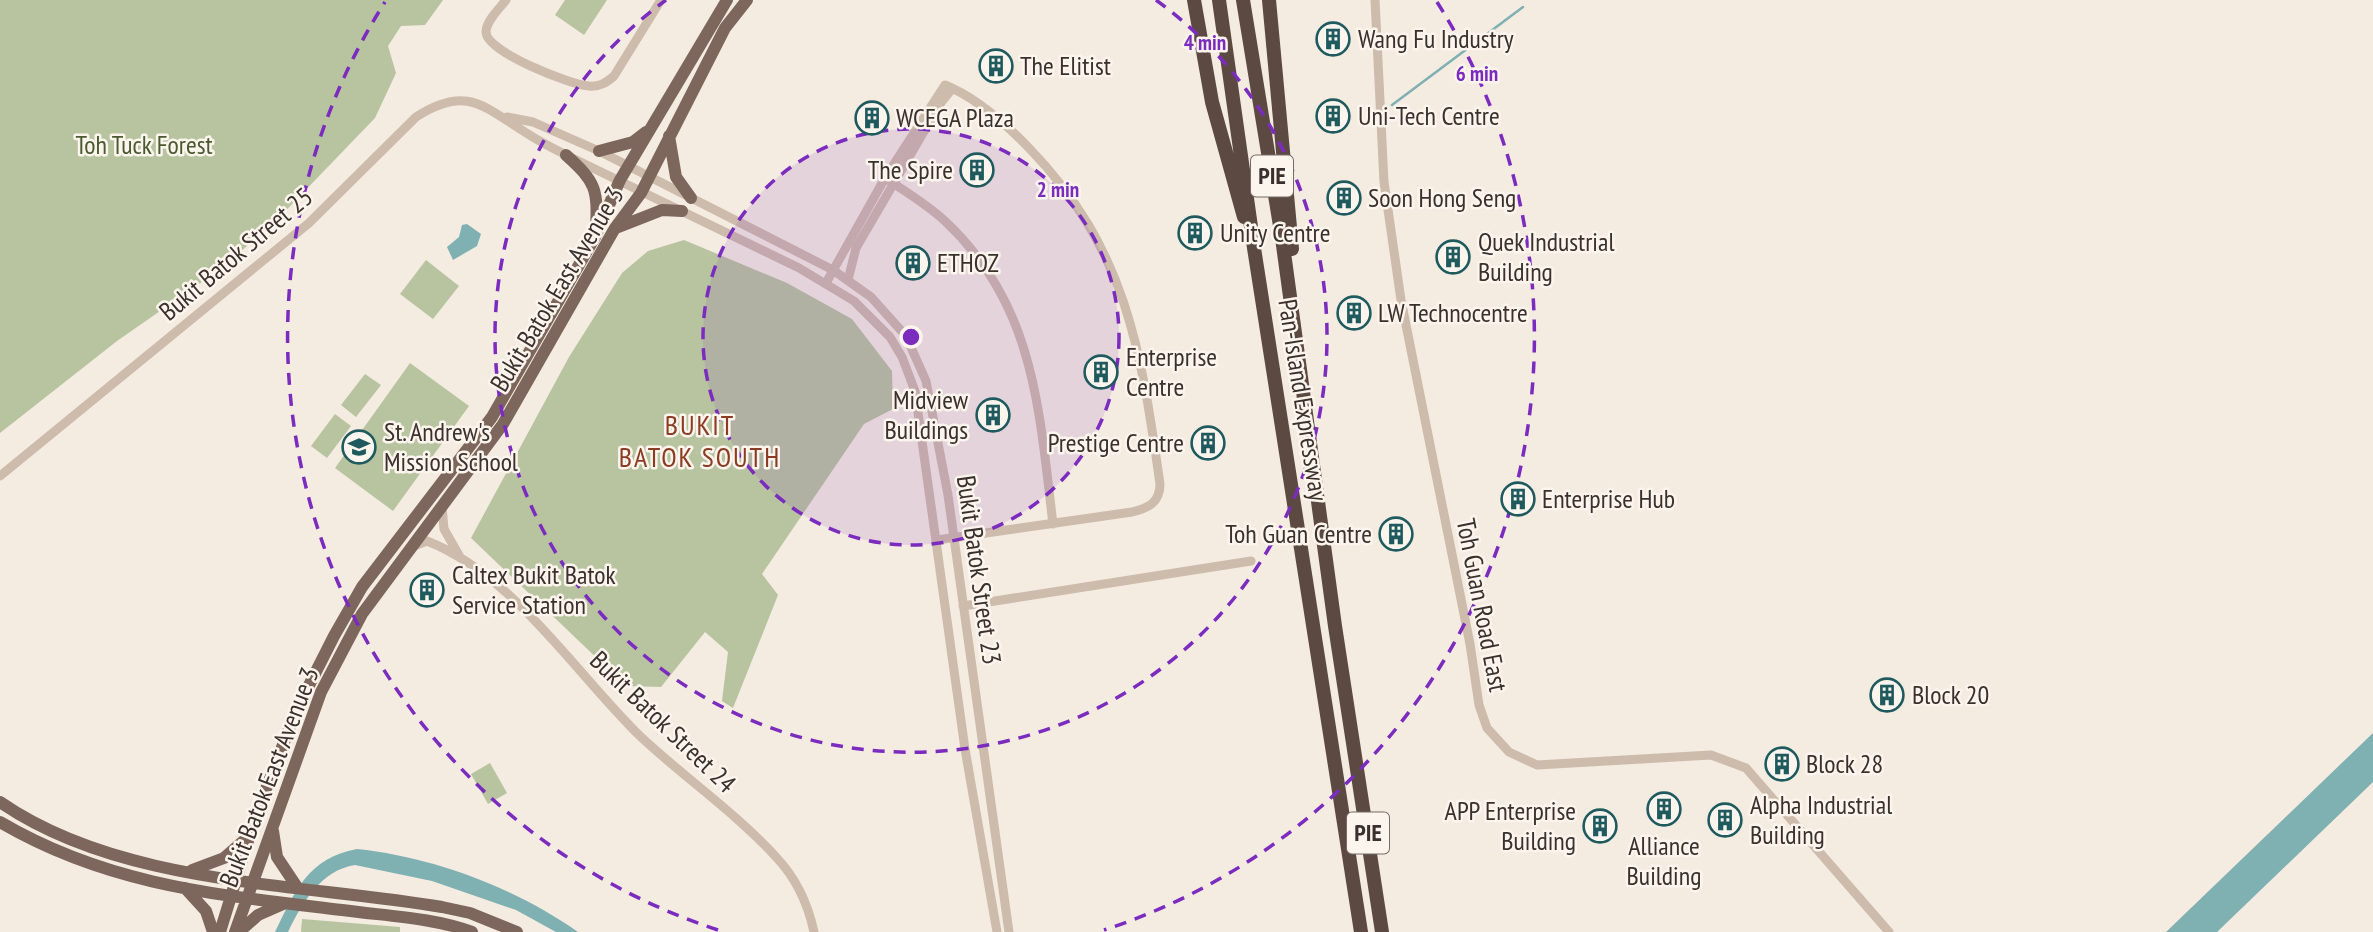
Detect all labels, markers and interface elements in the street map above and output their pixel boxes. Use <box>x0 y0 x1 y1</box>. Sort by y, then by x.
building icon: Wang Fu Industry <box>1314 20 1352 58</box>
place label: Wang Fu Industry <box>1358 22 1514 55</box>
text: 4 min <box>1184 29 1226 56</box>
building icon: The Elitist <box>977 47 1015 85</box>
place label: The Elitist <box>1020 49 1111 82</box>
text: 6 min <box>1456 60 1498 87</box>
building icon: Uni-Tech Centre <box>1314 97 1352 135</box>
building icon: WCEGA Plaza <box>853 99 891 137</box>
place label: Uni-Tech Centre <box>1358 99 1500 132</box>
place label: WCEGA Plaza <box>896 101 1014 134</box>
park label: Toh Tuck Forest <box>75 128 213 161</box>
building icon: The Spire <box>958 151 996 189</box>
place label: The Spire <box>868 153 953 186</box>
road number: PIE <box>1251 156 1293 196</box>
text: 2 min <box>1037 176 1079 203</box>
building icon: Soon Hong Seng <box>1325 179 1363 217</box>
street label: Bukit Batok Street 25 <box>152 180 319 327</box>
street label: Bukit Batok East Avenue 3 <box>482 180 631 397</box>
place label: Soon Hong Seng <box>1368 181 1516 214</box>
building icon: Unity Centre <box>1176 214 1214 252</box>
place label: Unity Centre <box>1220 216 1330 249</box>
place label: Quek Industrial Building <box>1478 225 1614 288</box>
building icon: Quek Industrial Building <box>1434 238 1472 276</box>
building icon: ETHOZ <box>894 244 932 282</box>
place label: ETHOZ <box>937 246 999 279</box>
building icon: LW Technocentre <box>1335 294 1373 332</box>
place label: LW Technocentre <box>1378 296 1528 329</box>
street label: Pan-Island Expressway <box>1271 297 1336 503</box>
centre of rings <box>899 325 923 349</box>
place label: Enterprise Centre <box>1126 340 1217 403</box>
building icon: Enterprise Centre <box>1082 353 1120 391</box>
place label: Midview Buildings <box>884 383 969 446</box>
building icon: Midview Buildings <box>974 396 1012 434</box>
district label: BUKIT BATOK SOUTH <box>619 406 781 475</box>
place label: St. Andrew's Mission School <box>384 415 518 478</box>
building icon: Prestige Centre <box>1189 424 1227 462</box>
place label: Prestige Centre <box>1048 426 1184 459</box>
school or university icon: St. Andrew's Mission School <box>340 428 378 466</box>
street label: Bukit Batok Street 23 <box>950 473 1009 667</box>
building icon: Enterprise Hub <box>1499 480 1537 518</box>
place label: Enterprise Hub <box>1542 482 1675 515</box>
building icon: Toh Guan Centre <box>1377 515 1415 553</box>
street label: Toh Guan Road East <box>1450 515 1515 694</box>
place label: Toh Guan Centre <box>1225 517 1372 550</box>
place label: Caltex Bukit Batok Service Station <box>452 558 616 621</box>
building icon: Caltex Bukit Batok Service Station <box>408 571 446 609</box>
street label: Bukit Batok Street 24 <box>583 644 744 800</box>
street label: Bukit Batok East Avenue 3 <box>211 662 326 891</box>
building icon: Block 20 <box>1868 676 1906 714</box>
place label: Block 20 <box>1912 678 1989 711</box>
building icon: Block 28 <box>1763 745 1801 783</box>
place label: Block 28 <box>1806 747 1883 780</box>
place label: Alpha Industrial Building <box>1750 788 1892 851</box>
building icon: Alliance Building <box>1645 790 1683 828</box>
place label: APP Enterprise Building <box>1445 794 1576 857</box>
building icon: Alpha Industrial Building <box>1706 801 1744 839</box>
building icon: APP Enterprise Building <box>1581 807 1619 845</box>
road number: PIE <box>1347 812 1389 854</box>
place label: Alliance Building <box>1627 829 1701 892</box>

